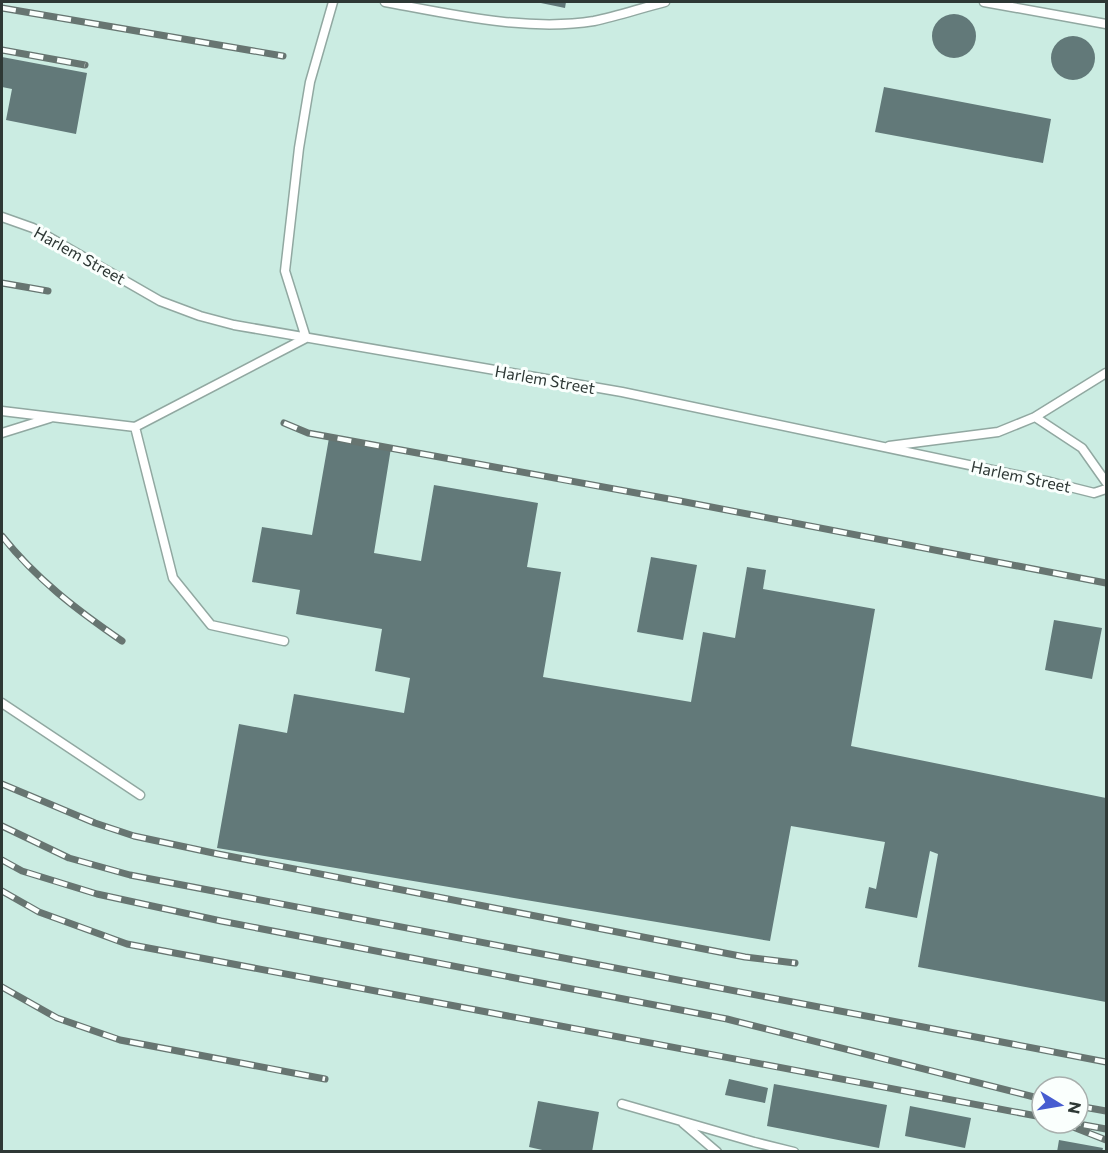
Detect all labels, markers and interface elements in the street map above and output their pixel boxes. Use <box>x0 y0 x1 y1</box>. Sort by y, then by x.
street label: Harlem Street <box>31 222 129 288</box>
street label: Harlem Street <box>493 361 597 397</box>
street label: Harlem Street <box>969 456 1073 496</box>
north arrow <box>1030 1075 1090 1135</box>
text: N <box>1065 1100 1086 1116</box>

